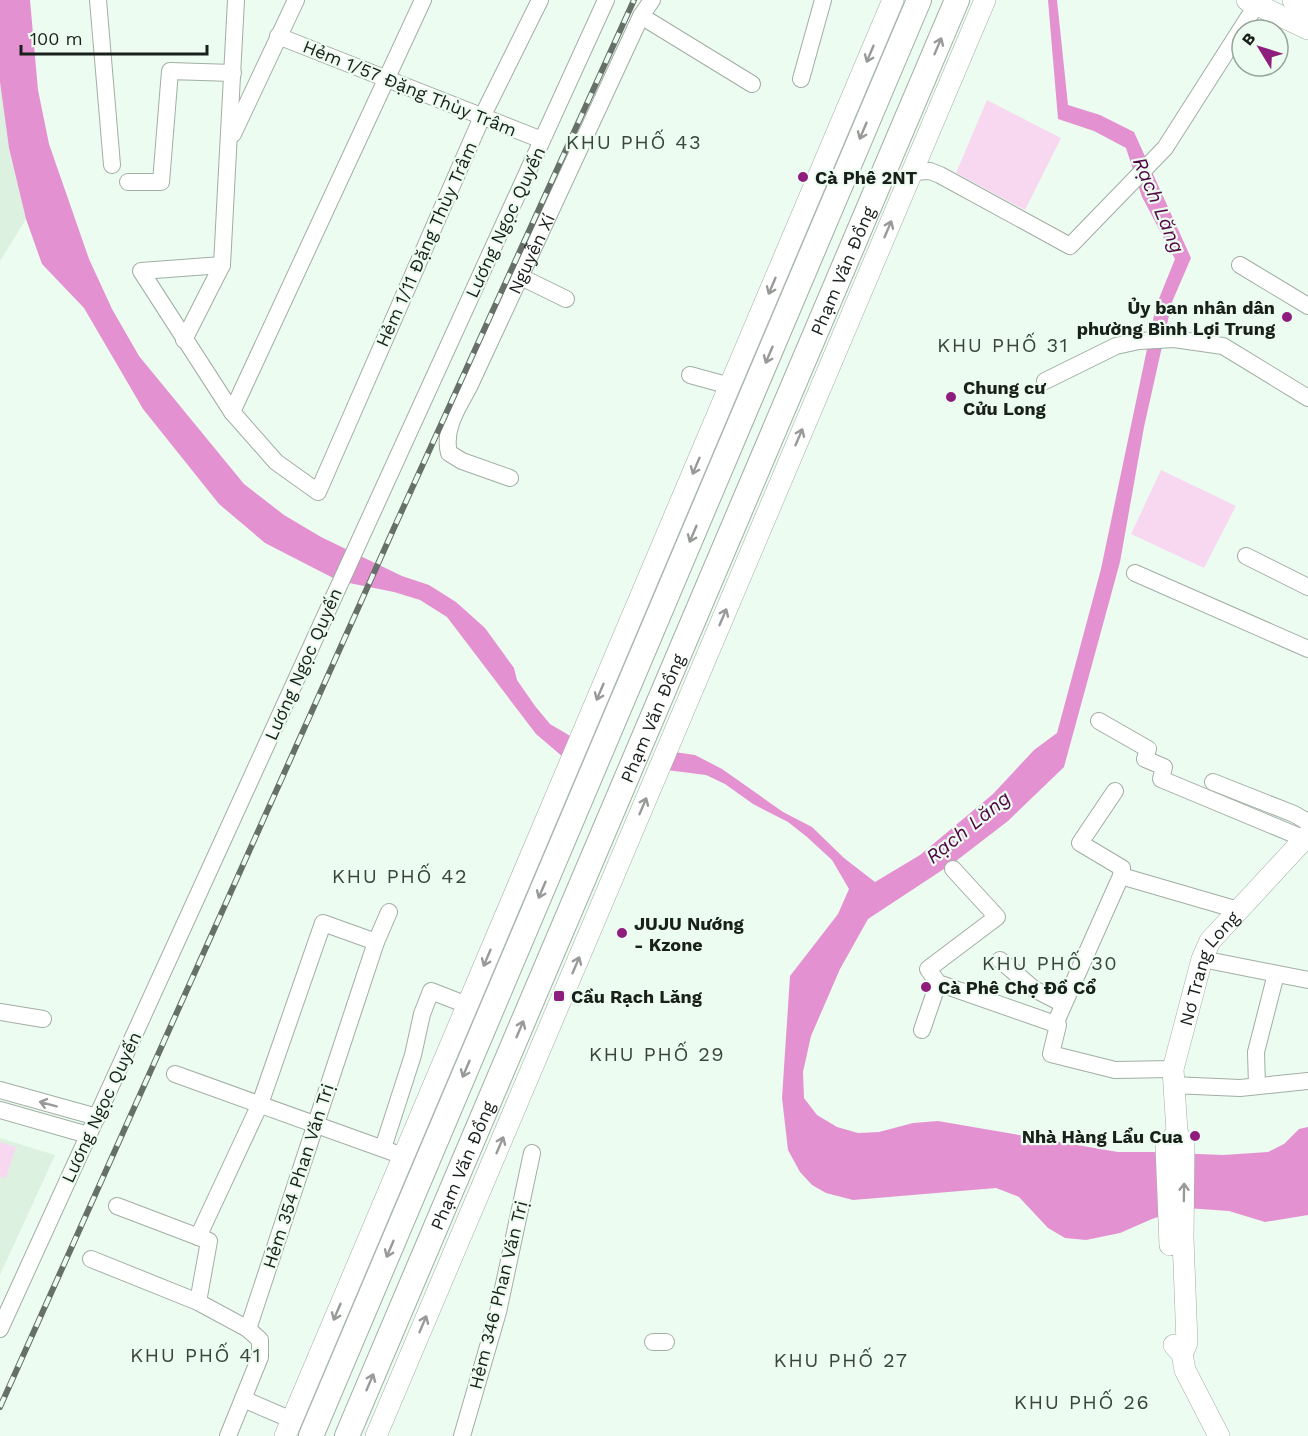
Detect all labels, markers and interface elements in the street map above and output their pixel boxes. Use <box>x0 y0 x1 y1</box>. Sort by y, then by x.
scale bar <box>21 18 207 56</box>
north arrow <box>1230 18 1290 78</box>
text: 100 m <box>30 28 83 49</box>
text: B <box>1238 29 1259 49</box>
street label: Hẻm 1/57 Đặng Thùy Trâm <box>300 35 520 141</box>
one-way arrow <box>933 38 944 56</box>
one-way arrow <box>864 44 875 63</box>
one-way arrow <box>857 122 868 140</box>
district label: KHU PHỐ 43 <box>566 129 702 154</box>
street label: Hẻm 1/11 Đặng Thùy Trâm <box>371 138 481 350</box>
street label: Lương Ngọc Quyến <box>461 143 549 301</box>
water label: Rạch Lăng <box>1128 153 1190 257</box>
place label: Cà Phê 2NT <box>815 167 917 188</box>
marker: Cà Phê 2NT <box>796 170 810 184</box>
street label: Phạm Văn Đồng <box>805 203 879 338</box>
street label: Nguyễn Xí <box>503 210 559 297</box>
one-way arrow <box>883 220 894 239</box>
one-way arrow <box>766 276 777 295</box>
place label: Ủy ban nhân dân phường Bình Lợi Trung <box>1077 297 1276 339</box>
marker: Ủy ban nhân dân phường Bình Lợi Trung <box>1280 310 1294 324</box>
district label: KHU PHỐ 31 <box>937 332 1069 357</box>
one-way arrow <box>763 345 774 363</box>
place label: Chung cư Cửu Long <box>963 377 1047 419</box>
marker: Chung cư Cửu Long <box>944 390 958 404</box>
one-way arrow <box>794 429 806 447</box>
one-way arrow <box>690 456 701 474</box>
one-way arrow <box>687 524 698 543</box>
street label: Lương Ngọc Quyến <box>260 585 346 743</box>
one-way arrow <box>718 608 729 626</box>
street label: Phạm Văn Đồng <box>615 650 689 786</box>
one-way arrow <box>594 682 605 701</box>
water label: Rạch Lăng <box>921 786 1015 868</box>
one-way arrow <box>638 797 649 815</box>
district label: KHU PHỐ 42 <box>332 863 468 888</box>
one-way arrow <box>536 880 547 898</box>
street label: Nơ Trang Long <box>1174 906 1243 1028</box>
place label: JUJU Nướng - Kzone <box>634 913 745 955</box>
marker: JUJU Nướng - Kzone <box>615 926 629 940</box>
one-way arrow <box>481 948 492 967</box>
district label: KHU PHỐ 30 <box>982 950 1118 975</box>
one-way arrow <box>571 956 582 974</box>
place label: Cà Phê Chợ Đồ Cổ <box>938 977 1096 998</box>
marker: Cà Phê Chợ Đồ Cổ <box>919 980 933 994</box>
place label: Cầu Rạch Lăng <box>571 986 703 1007</box>
marker: Cầu Rạch Lăng <box>552 989 566 1003</box>
one-way arrow <box>515 1020 526 1038</box>
street label: Lương Ngọc Quyến <box>57 1028 145 1186</box>
district label: KHU PHỐ 29 <box>589 1041 725 1066</box>
one-way arrow <box>460 1060 471 1078</box>
street label: Hẻm 354 Phan Văn Trị <box>258 1081 338 1271</box>
one-way arrow <box>39 1097 58 1109</box>
street label: Phạm Văn Đồng <box>425 1097 499 1233</box>
place label: Nhà Hàng Lẩu Cua <box>1022 1126 1184 1147</box>
marker: Nhà Hàng Lẩu Cua <box>1188 1129 1202 1143</box>
one-way arrow <box>494 1136 506 1154</box>
one-way arrow <box>1178 1182 1190 1202</box>
street label: Hẻm 346 Phan Văn Trị <box>464 1199 532 1391</box>
one-way arrow <box>384 1239 395 1258</box>
one-way arrow <box>331 1302 342 1320</box>
one-way arrow <box>418 1315 429 1334</box>
district label: KHU PHỐ 41 <box>130 1342 262 1367</box>
district label: KHU PHỐ 27 <box>774 1347 908 1372</box>
one-way arrow <box>365 1373 376 1392</box>
district label: KHU PHỐ 26 <box>1014 1389 1150 1414</box>

